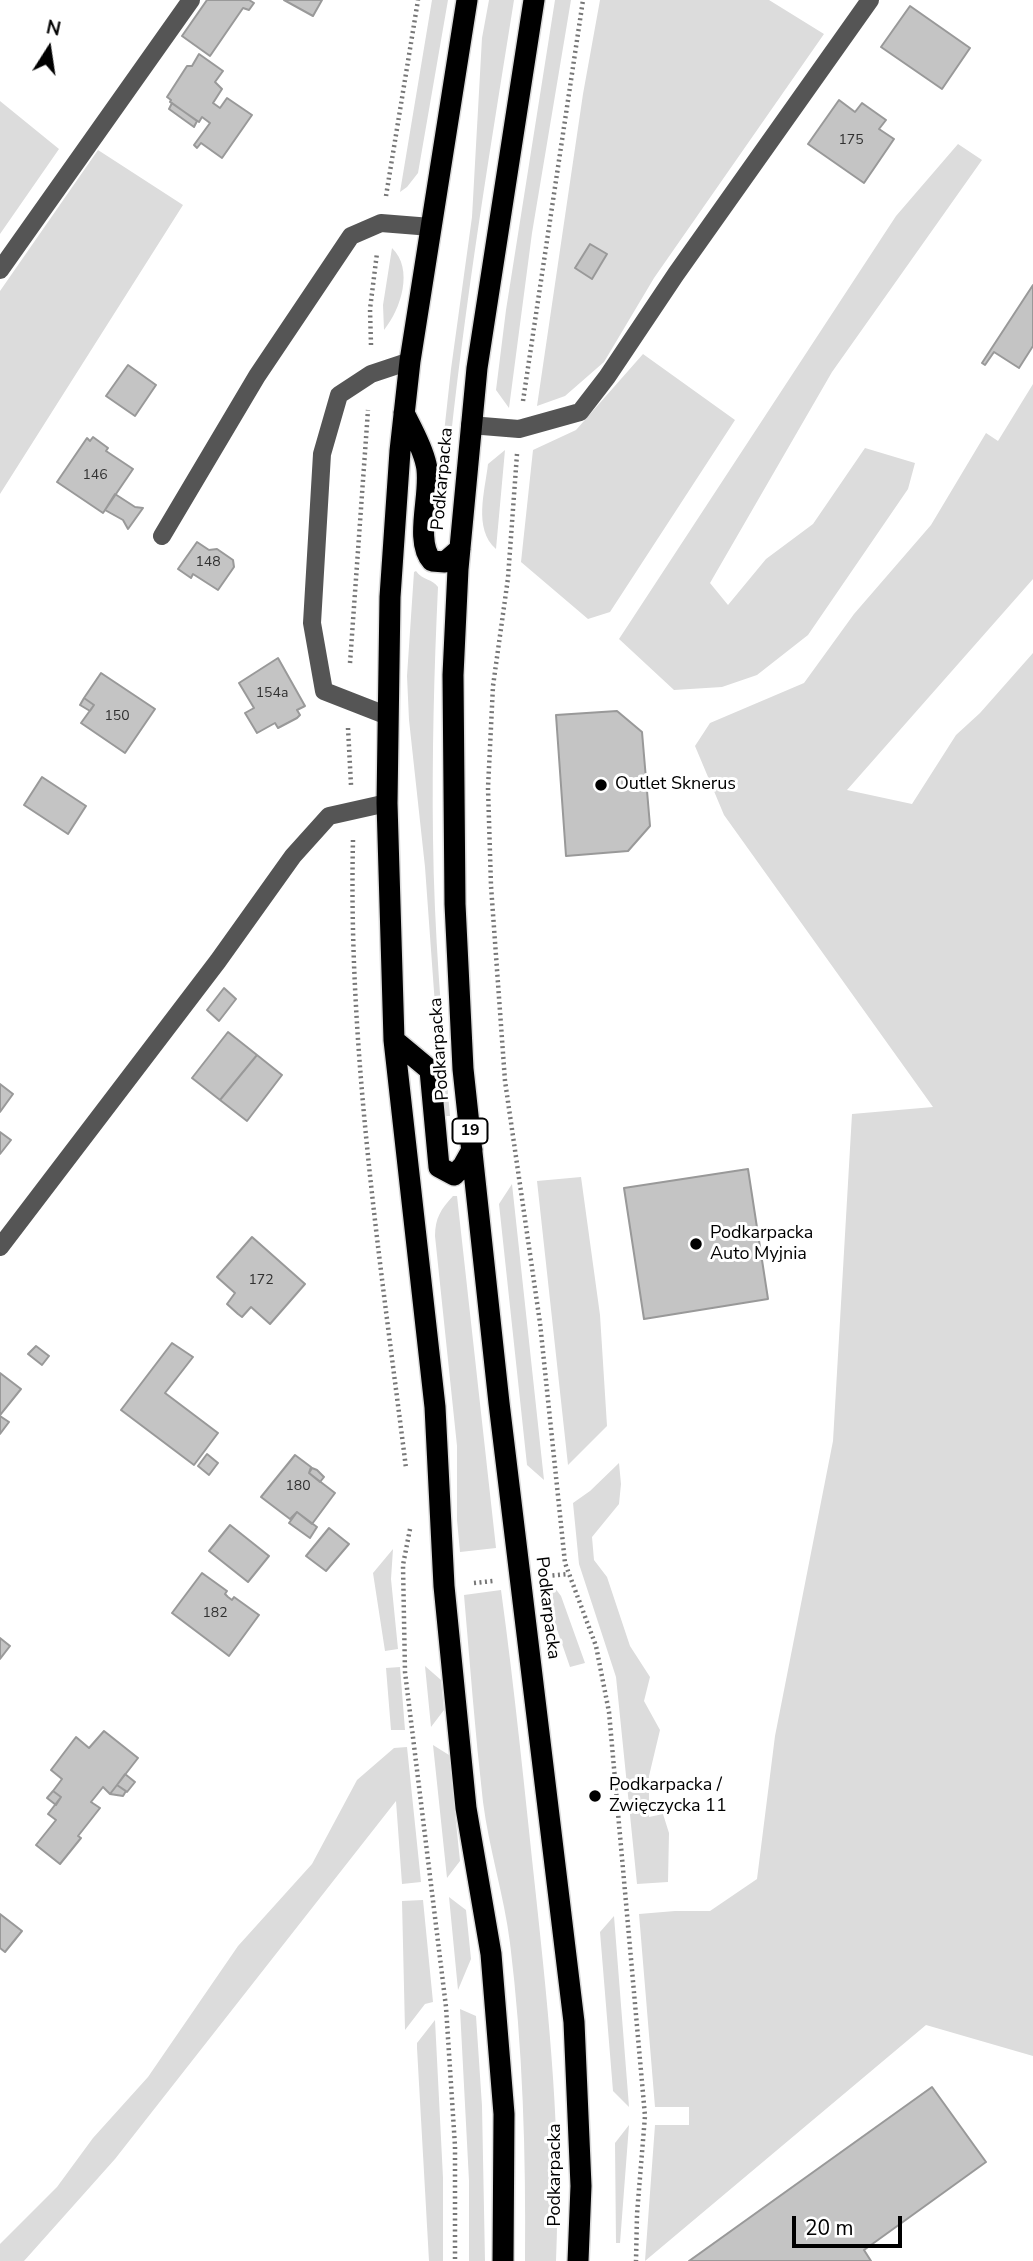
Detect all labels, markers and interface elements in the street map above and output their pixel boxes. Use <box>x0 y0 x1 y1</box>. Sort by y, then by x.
north arrow <box>14 14 84 84</box>
text: N <box>44 14 63 43</box>
house number: 175 <box>838 133 864 149</box>
street label: Podkarpacka <box>428 427 458 531</box>
house number: 146 <box>82 468 108 484</box>
house number: 148 <box>195 555 221 571</box>
house number: 154a <box>256 686 288 702</box>
house number: 150 <box>104 709 130 725</box>
place label: Outlet Sknerus <box>615 774 736 796</box>
marker: Outlet Sknerus <box>593 777 609 793</box>
street label: Podkarpacka <box>426 997 454 1101</box>
road number: 19 <box>452 1119 488 1144</box>
place label: Podkarpacka Auto Myjnia <box>710 1223 813 1266</box>
marker: Podkarpacka Auto Myjnia <box>688 1236 704 1252</box>
house number: 172 <box>248 1273 274 1289</box>
house number: 180 <box>285 1479 311 1495</box>
street label: Podkarpacka <box>530 1555 564 1661</box>
house number: 182 <box>202 1606 228 1622</box>
place label: Podkarpacka / Zwięczycka 11 <box>609 1775 727 1817</box>
marker: Podkarpacka / Zwięczycka 11 <box>587 1788 603 1804</box>
street label: Podkarpacka <box>545 2123 567 2227</box>
scale bar <box>795 2202 905 2246</box>
text: 20 m <box>805 2214 854 2242</box>

